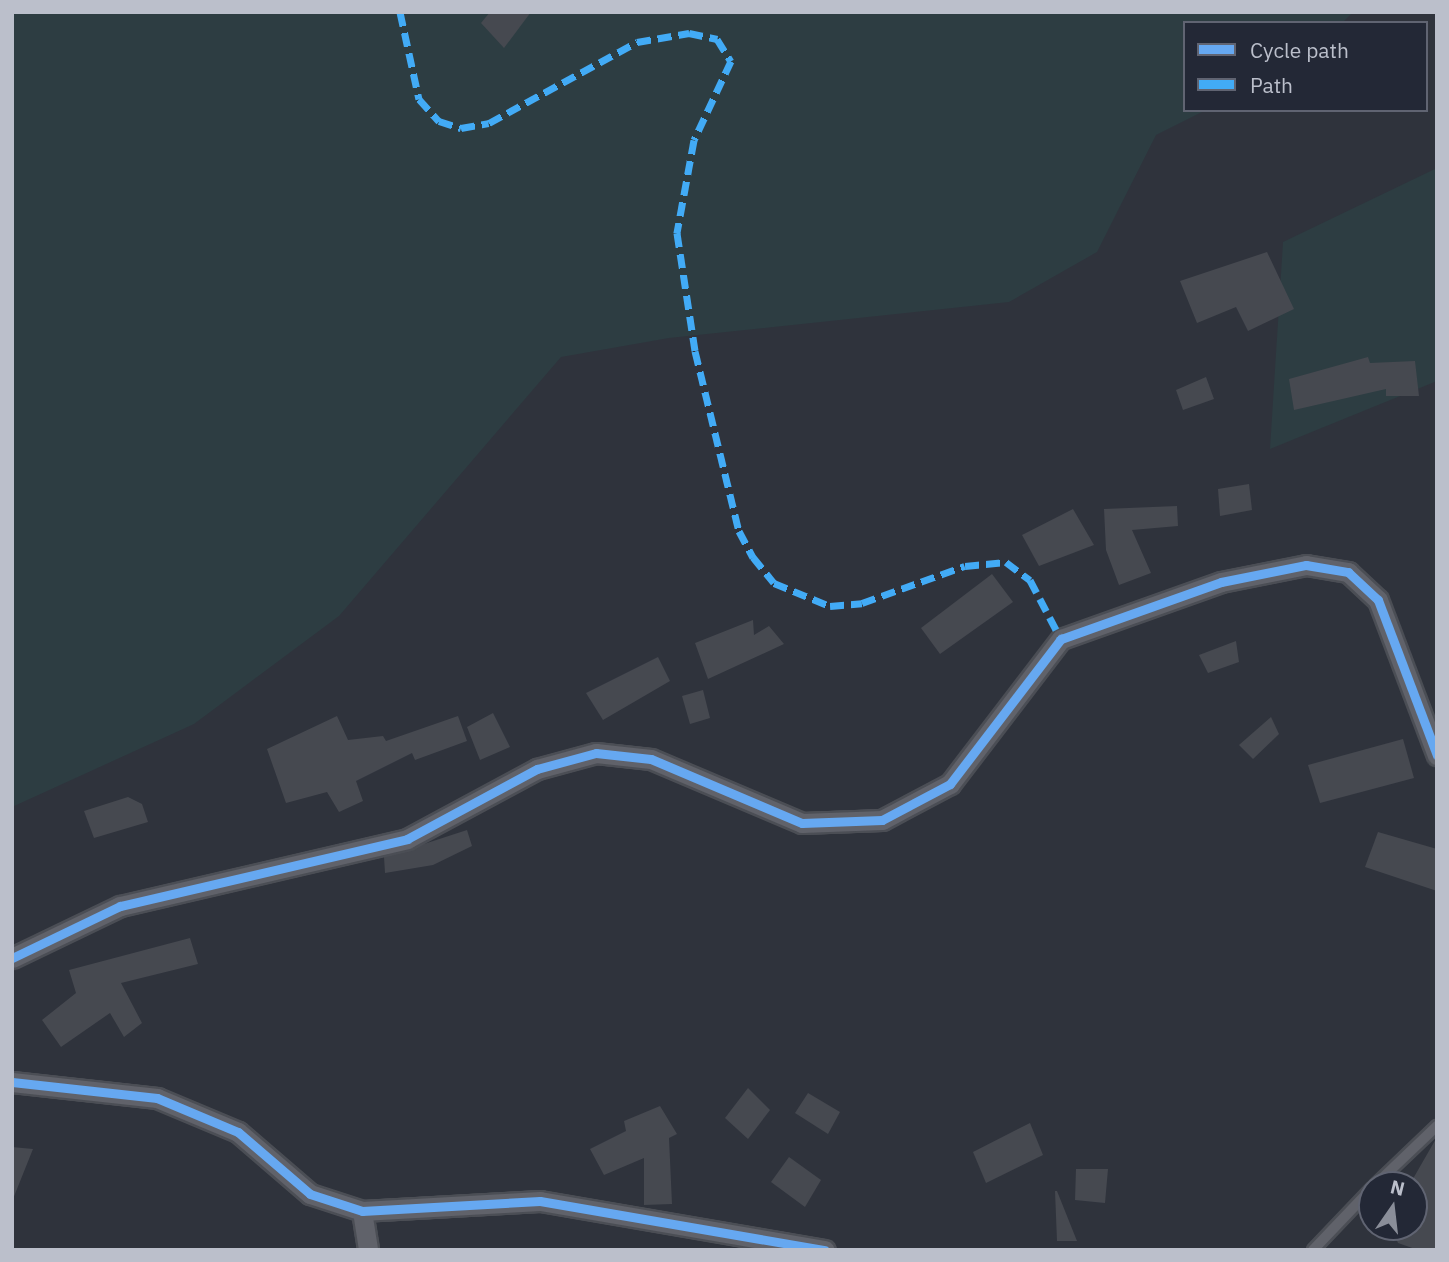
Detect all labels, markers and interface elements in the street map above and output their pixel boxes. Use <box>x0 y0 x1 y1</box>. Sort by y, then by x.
legend <box>1183 21 1428 112</box>
text: Cycle path <box>1250 36 1349 64</box>
text: Path <box>1250 71 1293 99</box>
north arrow <box>1358 1171 1428 1241</box>
text: N <box>1388 1174 1407 1201</box>

